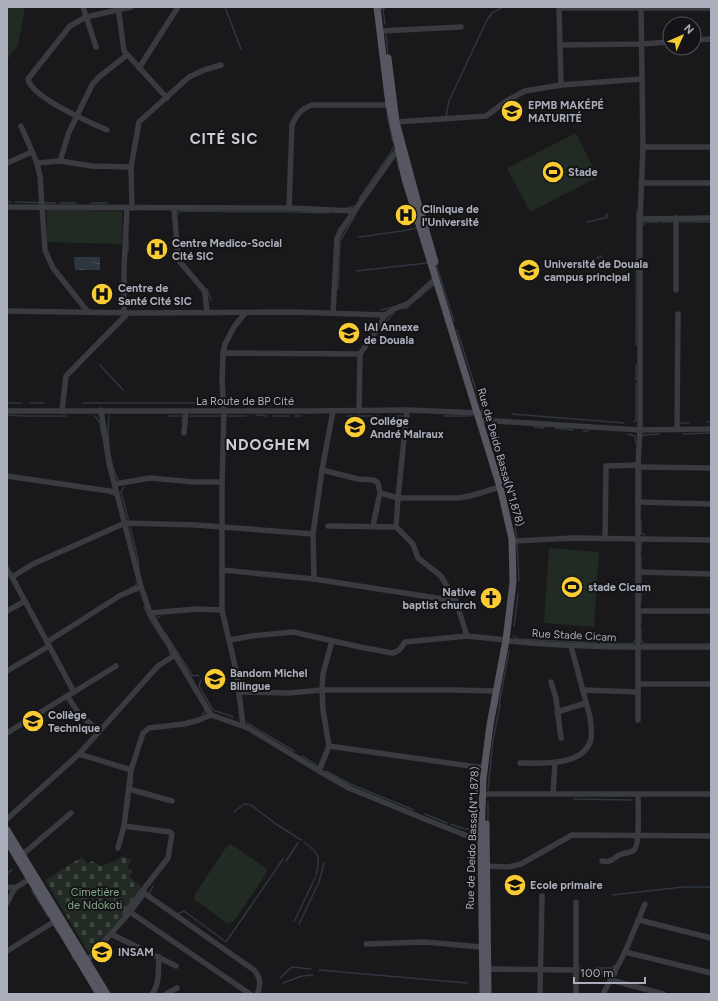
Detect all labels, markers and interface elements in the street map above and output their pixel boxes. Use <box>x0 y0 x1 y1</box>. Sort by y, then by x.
north arrow <box>662 16 702 56</box>
text: N <box>681 22 696 37</box>
school or university icon: EPMB MAKÉPÉ MATURITÉ <box>499 98 525 124</box>
place label: EPMB MAKÉPÉ MATURITÉ <box>528 98 604 125</box>
district label: CITÉ SIC <box>190 130 258 148</box>
sports icon: Stade <box>540 159 566 185</box>
place label: Stade <box>568 166 598 179</box>
hospital icon: Clinique de l'Université <box>393 202 419 228</box>
place label: Clinique de l'Université <box>422 203 479 229</box>
hospital icon: Centre Medico-Social Cité SIC <box>144 236 170 262</box>
place label: Centre Medico-Social Cité SIC <box>172 237 282 263</box>
school or university icon: Université de Douala campus principal <box>516 257 542 283</box>
place label: Université de Douala campus principal <box>544 258 648 284</box>
hospital icon: Centre de Santé Cité SIC <box>89 281 115 307</box>
place label: Centre de Santé Cité SIC <box>118 282 192 308</box>
school or university icon: IAI Annexe de Douala <box>336 320 362 346</box>
place label: IAI Annexe de Douala <box>364 321 419 347</box>
street label: Rue de Deido Bassa(N°1.878) <box>475 386 527 528</box>
street label: La Route de BP Cité <box>196 395 294 408</box>
school or university icon: Collége André Malraux <box>342 414 368 440</box>
place label: Collége André Malraux <box>370 415 444 441</box>
district label: NDOGHEM <box>226 436 311 454</box>
sports icon: stade Cicam <box>559 574 585 600</box>
place label: stade Cicam <box>588 581 651 594</box>
church icon: Native baptist church <box>478 585 504 611</box>
place label: Native baptist church <box>403 586 476 612</box>
street label: Rue Stade Cicam <box>531 627 617 644</box>
school or university icon: Bandom Michel Bilingue <box>202 666 228 692</box>
place label: Bandom Michel Bilingue <box>230 667 308 693</box>
school or university icon: Collège Technique <box>20 708 46 734</box>
place label: Collège Technique <box>48 709 100 735</box>
street label: Rue de Deido Bassa(N°1.878) <box>464 766 482 910</box>
school or university icon: Ecole primaire <box>502 872 528 898</box>
place label: Ecole primaire <box>530 879 603 892</box>
park label: Cimetière de Ndokoti <box>68 886 122 912</box>
school or university icon: INSAM <box>89 939 115 965</box>
place label: INSAM <box>118 946 154 959</box>
scale bar <box>574 959 645 985</box>
text: 100 m <box>580 966 614 980</box>

